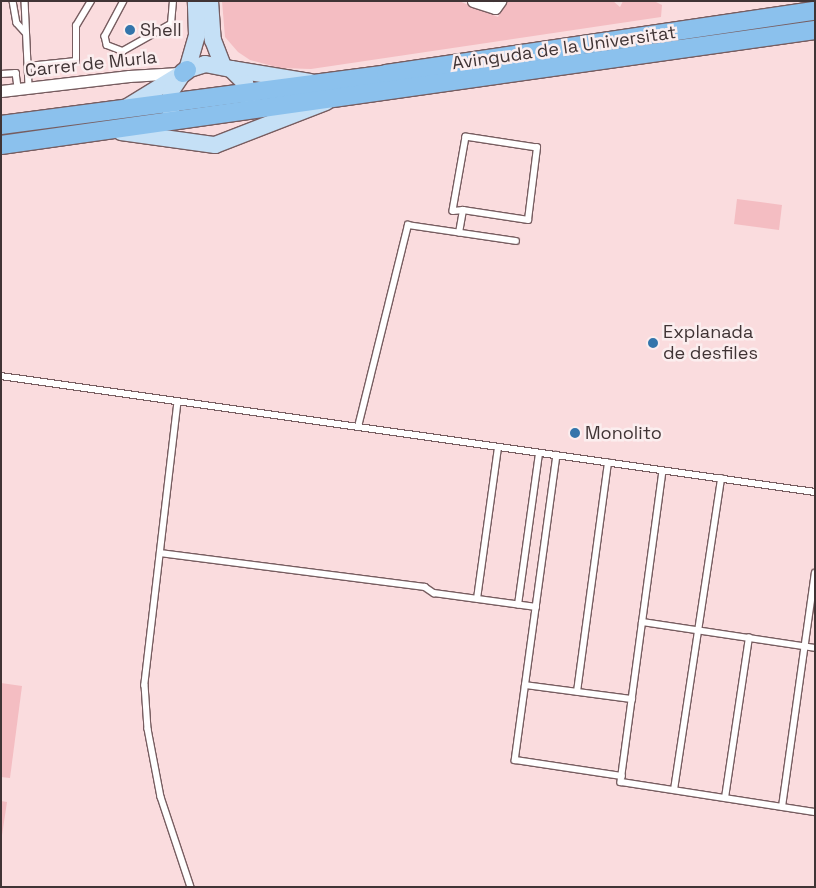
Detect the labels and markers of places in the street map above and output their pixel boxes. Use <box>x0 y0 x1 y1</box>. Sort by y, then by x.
place label: Shell <box>140 19 182 41</box>
marker: Shell <box>124 24 136 36</box>
place label: Explanada de desfiles <box>663 322 758 364</box>
marker: Explanada de desfiles <box>647 337 659 349</box>
place label: Monolito <box>585 422 662 444</box>
marker: Monolito <box>569 427 581 439</box>

